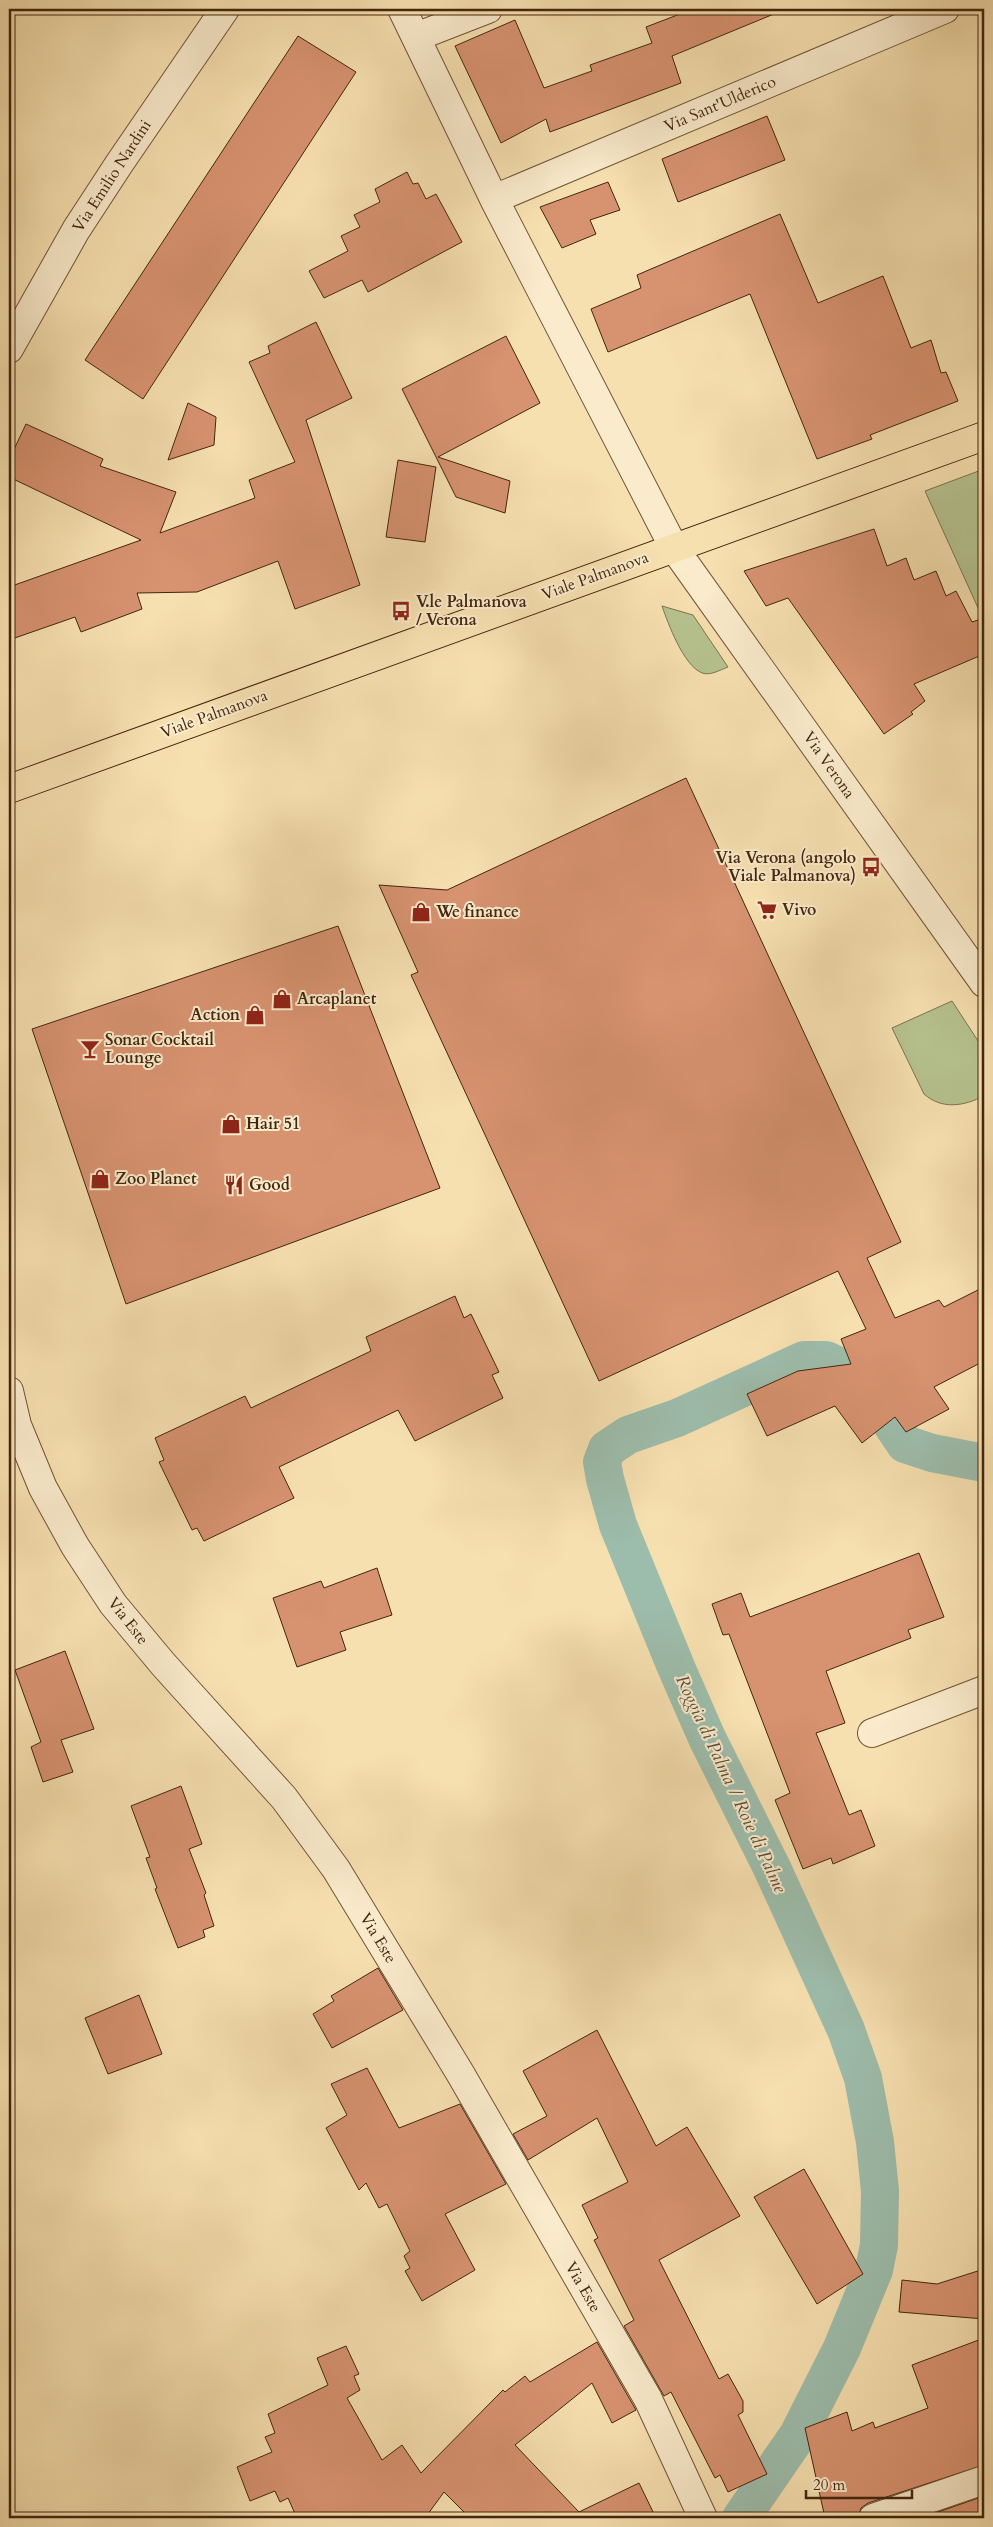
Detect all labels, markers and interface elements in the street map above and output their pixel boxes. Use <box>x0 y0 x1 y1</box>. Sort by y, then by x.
street label: Via Sant'Ulderico <box>661 70 780 137</box>
street label: Via Emilio Nardini <box>67 115 157 236</box>
street label: Viale Palmanova <box>538 546 652 606</box>
place label: V.le Palmanova / Verona <box>416 591 527 631</box>
bus stop icon: V.le Palmanova / Verona <box>390 600 412 622</box>
street label: Viale Palmanova <box>157 684 271 744</box>
street label: Via Verona <box>798 727 860 803</box>
place label: Via Verona (angolo Viale Palmanova) <box>716 847 856 887</box>
bus stop icon: Via Verona (angolo Viale Palmanova) <box>860 856 882 878</box>
supermarket icon: Vivo <box>756 899 778 921</box>
place label: Vivo <box>782 899 816 921</box>
shop icon: We finance <box>410 901 432 923</box>
place label: We finance <box>435 901 519 923</box>
shop icon: Arcaplanet <box>271 988 293 1010</box>
place label: Arcaplanet <box>297 988 377 1010</box>
place label: Action <box>191 1004 241 1026</box>
shop icon: Action <box>244 1004 266 1026</box>
place label: Sonar Cocktail Lounge <box>105 1029 214 1069</box>
bar icon: Sonar Cocktail Lounge <box>79 1038 101 1060</box>
shop icon: Hair 51 <box>220 1113 242 1135</box>
place label: Hair 51 <box>246 1113 300 1135</box>
shop icon: Zoo Planet <box>89 1168 111 1190</box>
place label: Zoo Planet <box>115 1168 197 1190</box>
restaurant icon: Good <box>223 1174 245 1196</box>
place label: Good <box>249 1174 290 1196</box>
street label: Via Este <box>102 1593 154 1649</box>
water label: Roggia di Palma / Roie di Palme <box>669 1671 793 1898</box>
street label: Via Este <box>354 1909 402 1967</box>
street label: Via Este <box>560 2258 606 2316</box>
scale bar <box>806 2467 912 2499</box>
text: 20 m <box>813 2475 845 2495</box>

